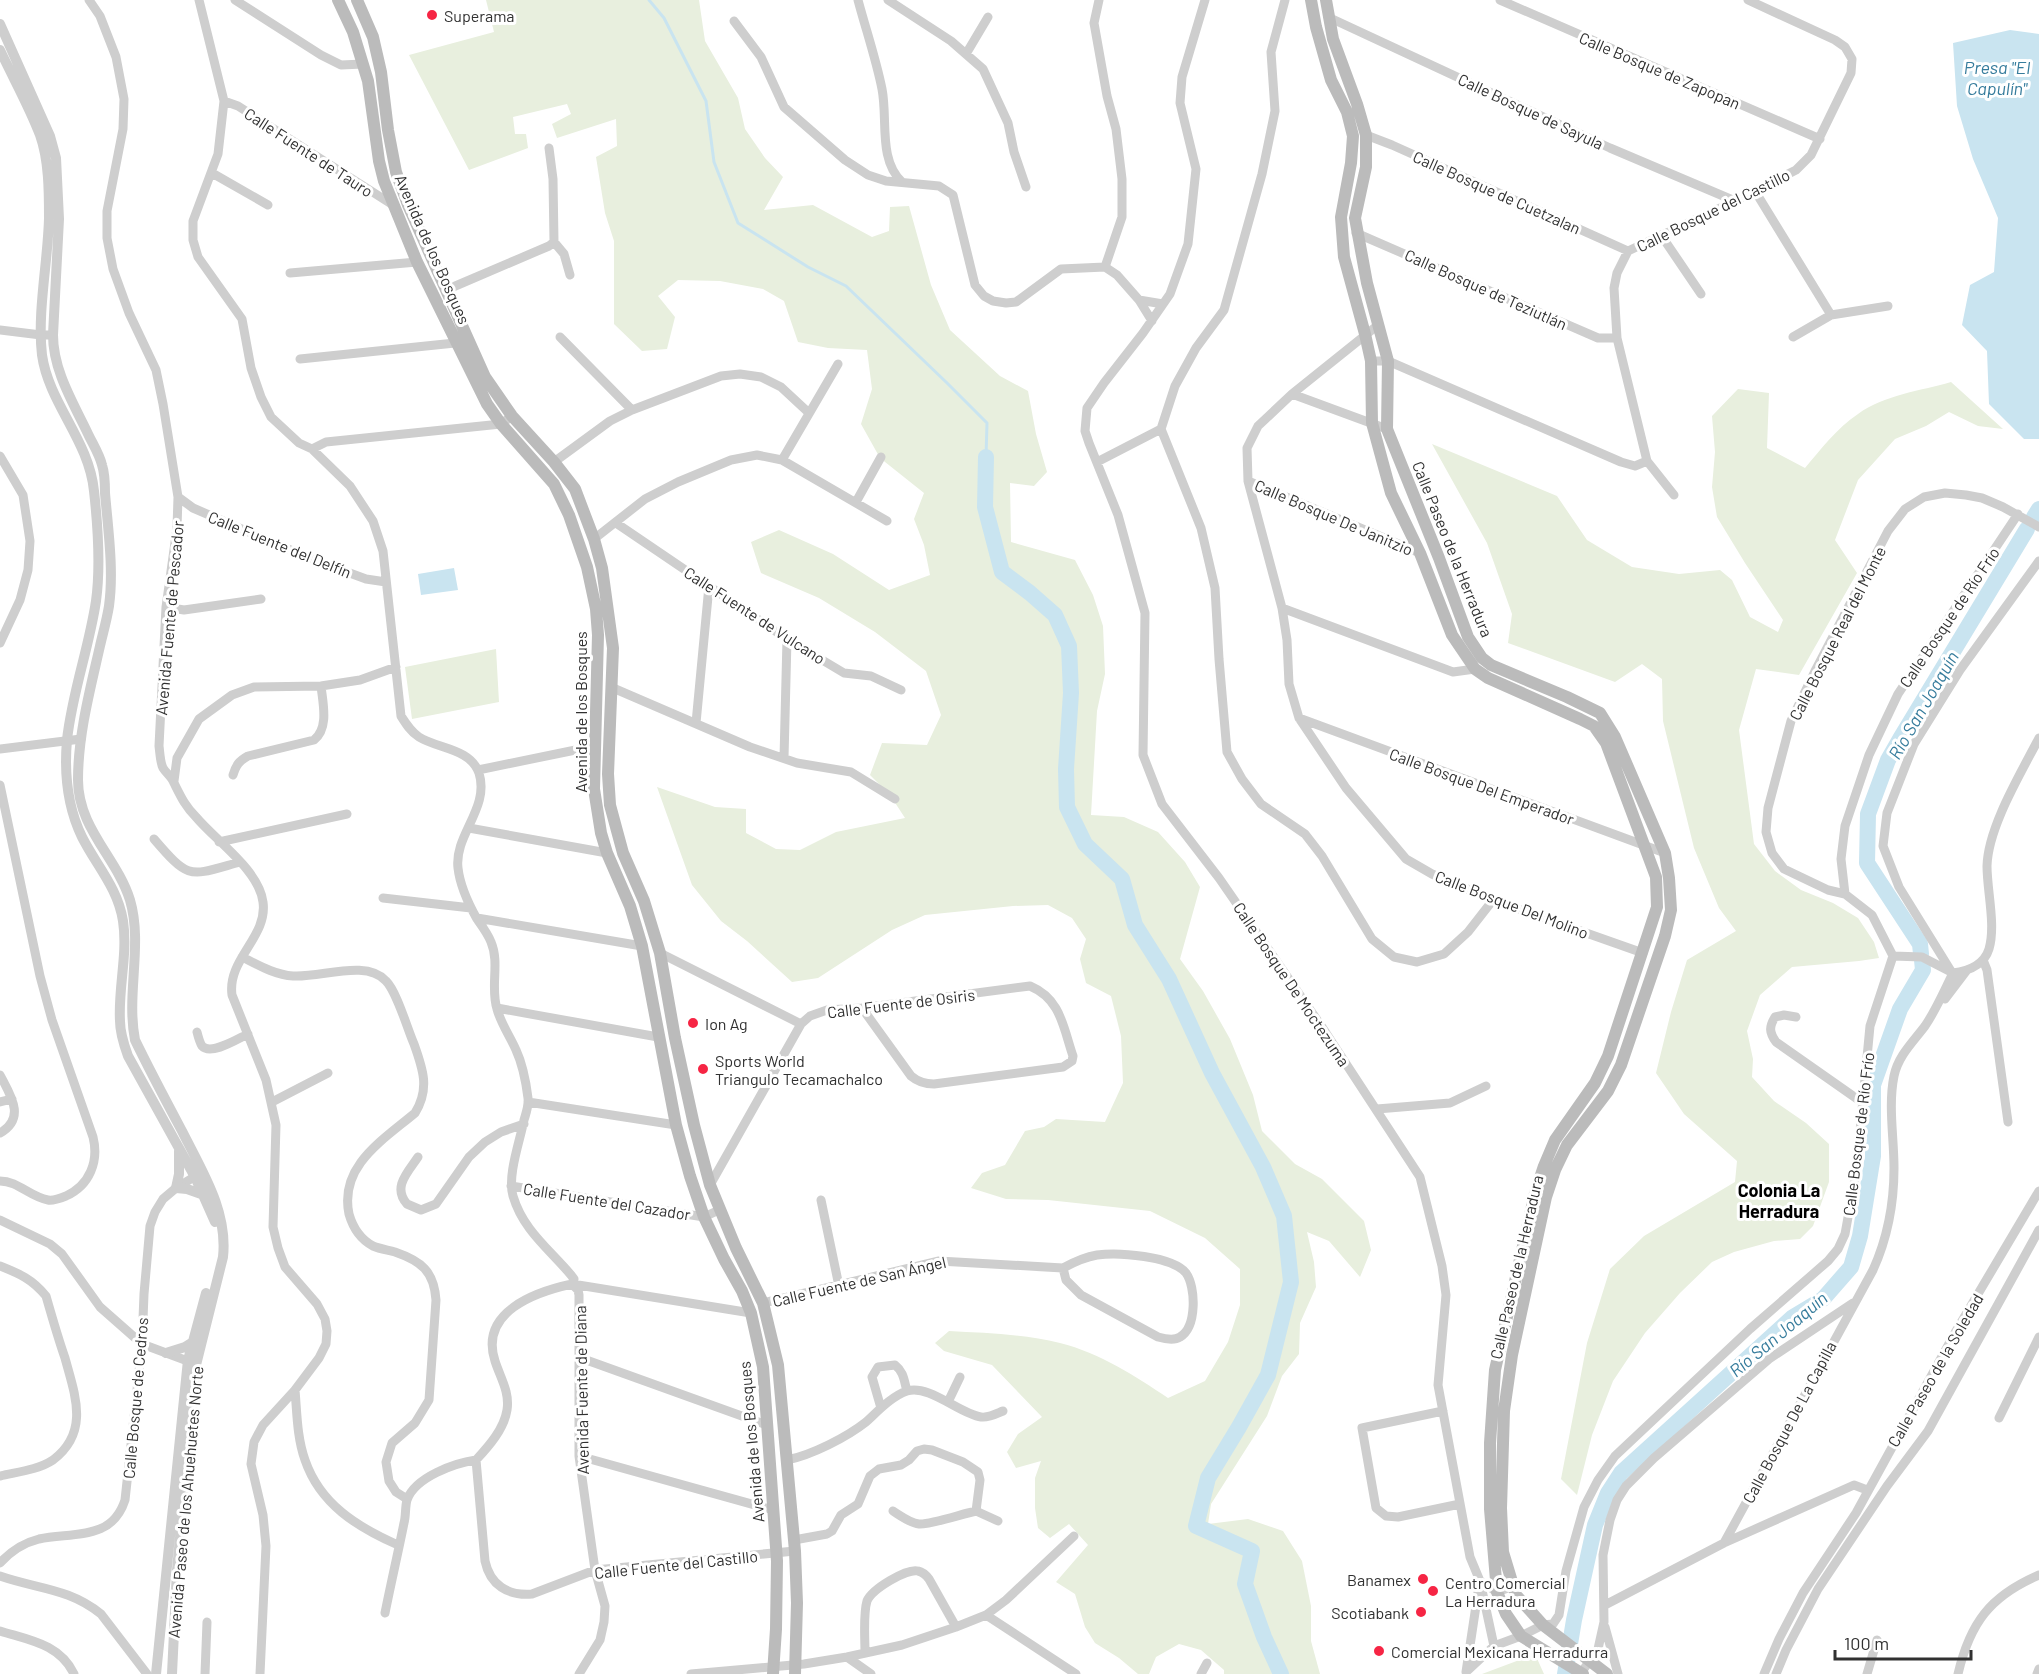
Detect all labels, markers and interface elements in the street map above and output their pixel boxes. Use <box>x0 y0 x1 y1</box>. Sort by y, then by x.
place label: Superama <box>444 6 515 25</box>
marker: Superama <box>425 8 439 22</box>
street label: Calle Bosque de Zapopan <box>1577 27 1743 113</box>
water label: Presa "El Capulín" <box>1964 56 2030 99</box>
street label: Calle Bosque de Sayula <box>1455 69 1607 153</box>
street label: Calle Fuente de Tauro <box>241 103 377 201</box>
street label: Calle Bosque de Cuetzalan <box>1410 146 1584 238</box>
street label: Calle Bosque del Castillo <box>1633 165 1793 255</box>
street label: Avenida de los Bosques <box>391 171 475 327</box>
street label: Calle Bosque de Teziutlán <box>1402 245 1570 333</box>
street label: Calle Paseo de la Herradura <box>1409 458 1497 640</box>
street label: Calle Bosque De Janitzio <box>1252 475 1416 559</box>
street label: Calle Fuente del Delfín <box>206 507 354 581</box>
street label: Avenida Fuente de Pescador <box>151 520 187 716</box>
street label: Calle Bosque Real del Monte <box>1785 543 1889 723</box>
street label: Calle Bosque de Río Frío <box>1895 543 2003 691</box>
street label: Calle Fuente de Vulcano <box>681 562 829 668</box>
street label: Avenida de los Bosques <box>571 631 590 793</box>
water label: Río San Joaquín <box>1883 647 1963 763</box>
street label: Calle Bosque Del Emperador <box>1387 744 1577 828</box>
street label: Calle Bosque Del Molino <box>1433 866 1591 942</box>
street label: Calle Bosque De Moctezuma <box>1230 898 1354 1070</box>
street label: Calle Fuente de Osiris <box>826 985 976 1021</box>
place label: Ion Ag <box>705 1014 748 1033</box>
marker: Ion Ag <box>686 1016 700 1030</box>
place label: Sports World Triangulo Tecamachalco <box>715 1051 883 1088</box>
street label: Calle Bosque de Río Frío <box>1839 1051 1877 1217</box>
marker: Sports World Triangulo Tecamachalco <box>696 1062 710 1076</box>
street label: Calle Paseo de la Herradura <box>1486 1173 1546 1361</box>
street label: Calle Fuente del Cazador <box>522 1178 692 1224</box>
district label: Colonia La Herradura <box>1738 1179 1820 1222</box>
street label: Calle Fuente de San Ángel <box>770 1252 948 1310</box>
water label: Río San Joaquín <box>1724 1287 1832 1381</box>
street label: Calle Paseo de la Soledad <box>1883 1290 1987 1450</box>
street label: Avenida Fuente de Diana <box>570 1305 592 1475</box>
street label: Calle Bosque de Cedros <box>118 1316 152 1480</box>
street label: Calle Bosque De La Capilla <box>1738 1338 1840 1506</box>
street label: Avenida de los Bosques <box>734 1361 768 1523</box>
street label: Avenida Paseo de los Ahuehuetes Norte <box>164 1365 206 1639</box>
street label: Calle Fuente del Castillo <box>593 1546 759 1582</box>
place label: Banamex <box>1347 1570 1411 1589</box>
marker: Banamex <box>1416 1572 1430 1586</box>
place label: Centro Comercial La Herradura <box>1445 1573 1565 1610</box>
marker: Centro Comercial La Herradura <box>1426 1584 1440 1598</box>
place label: Scotiabank <box>1331 1603 1409 1622</box>
marker: Scotiabank <box>1414 1605 1428 1619</box>
scale bar <box>1835 1623 1972 1661</box>
text: 100 m <box>1844 1632 1889 1654</box>
place label: Comercial Mexicana Herradurra <box>1391 1642 1608 1661</box>
marker: Comercial Mexicana Herradurra <box>1372 1644 1386 1658</box>

